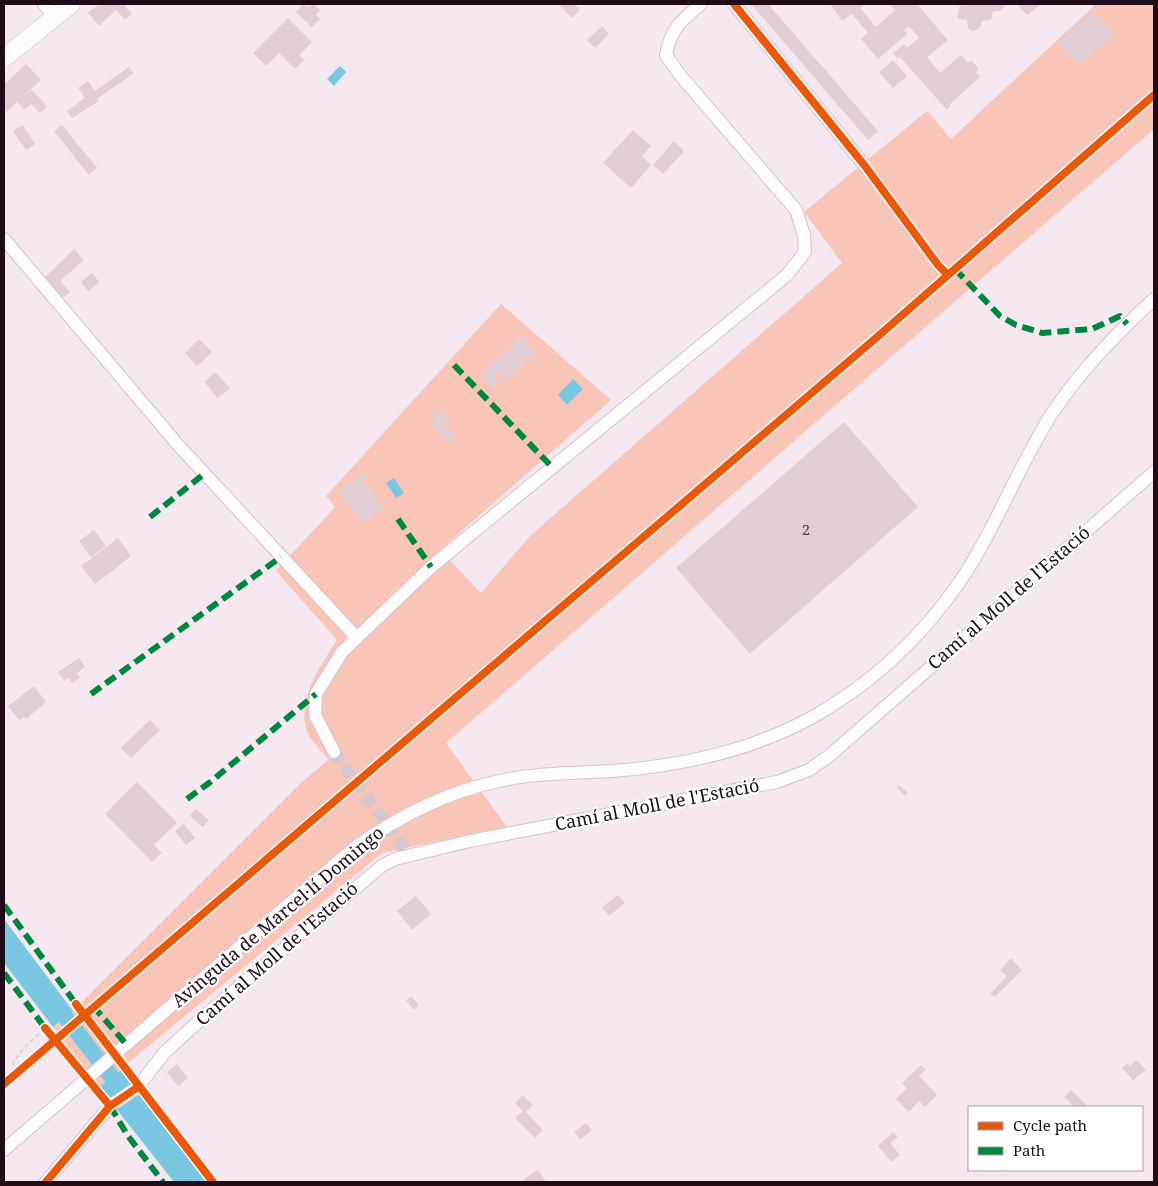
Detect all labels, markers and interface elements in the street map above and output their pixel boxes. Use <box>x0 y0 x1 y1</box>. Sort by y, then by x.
house number: 2 <box>802 519 810 539</box>
street label: Camí al Moll de l'Estació <box>922 520 1095 674</box>
street label: Camí al Moll de l'Estació <box>552 772 761 836</box>
street label: Avinguda de Marcel·lí Domingo <box>166 820 388 1012</box>
street label: Camí al Moll de l'Estació <box>190 876 363 1030</box>
legend <box>968 1106 1143 1171</box>
text: Cycle path <box>1013 1115 1088 1135</box>
text: Path <box>1013 1140 1046 1160</box>

